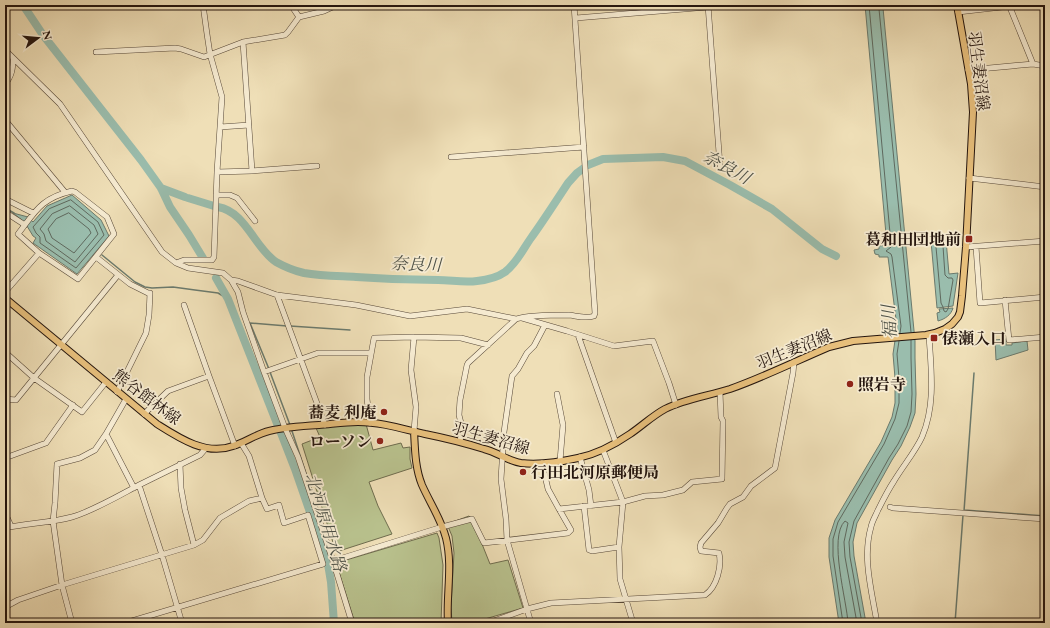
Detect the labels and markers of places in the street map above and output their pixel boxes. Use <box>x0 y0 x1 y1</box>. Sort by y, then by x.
place label: 葛和田団地前 <box>865 229 961 250</box>
marker: 葛和田団地前 <box>964 234 974 244</box>
place label: 俵瀬入口 <box>942 328 1006 349</box>
marker: 俵瀬入口 <box>929 333 939 343</box>
place label: 照岩寺 <box>858 374 906 395</box>
marker: 照岩寺 <box>845 379 855 389</box>
place label: 蕎麦 利庵 <box>308 402 376 423</box>
marker: 蕎麦 利庵 <box>379 407 389 417</box>
place label: ローソン <box>309 431 372 452</box>
marker: ローソン <box>375 436 385 446</box>
place label: 行田北河原郵便局 <box>531 462 659 483</box>
marker: 行田北河原郵便局 <box>518 467 528 477</box>

